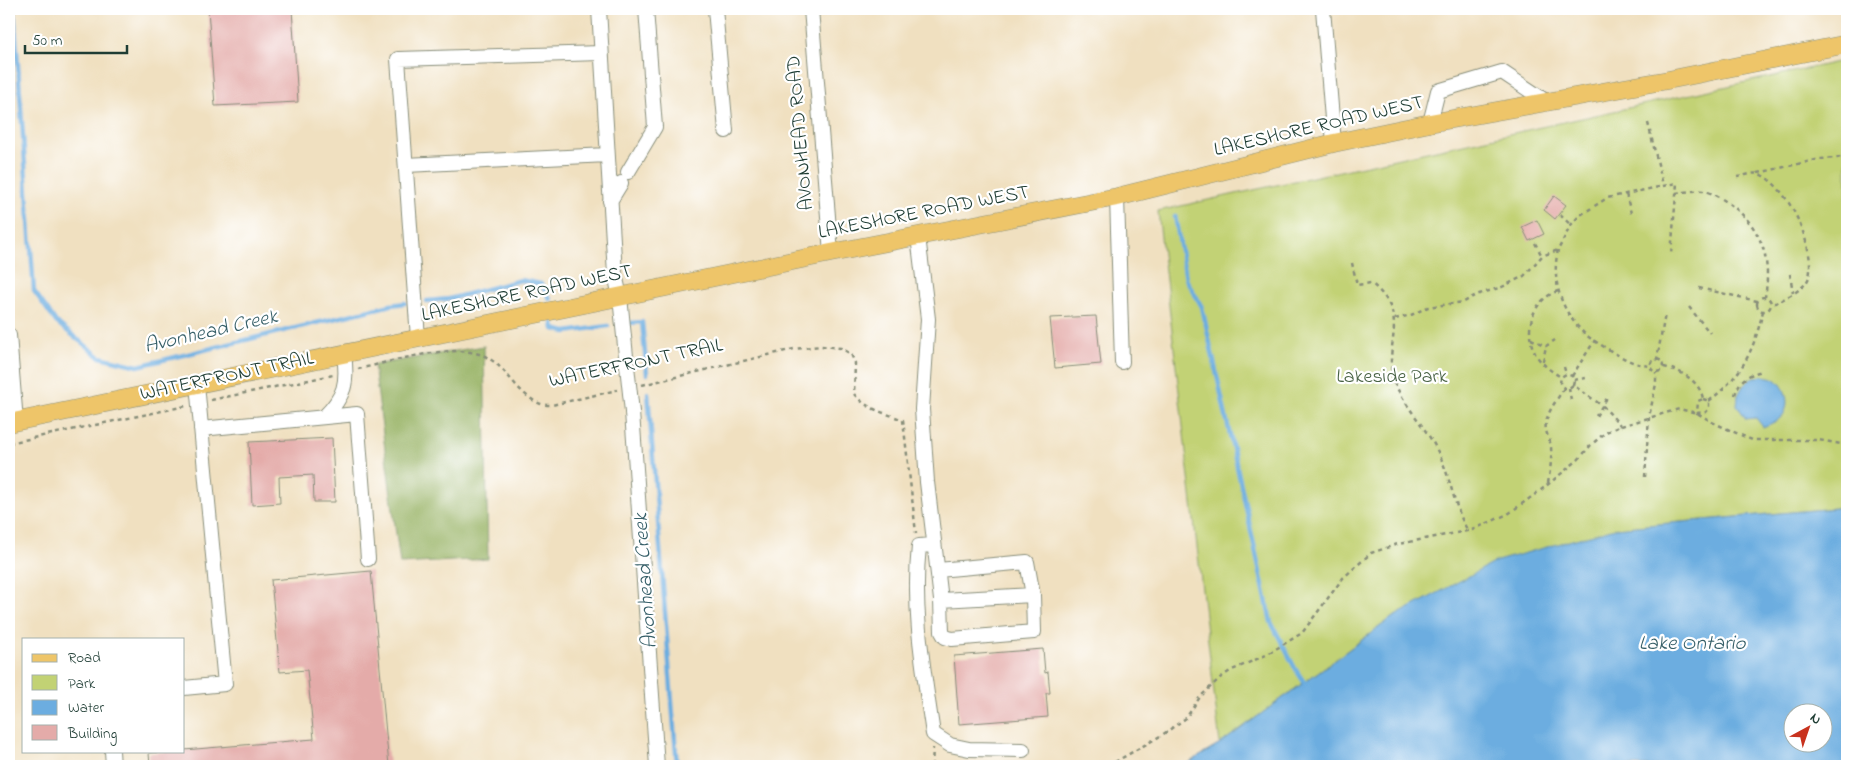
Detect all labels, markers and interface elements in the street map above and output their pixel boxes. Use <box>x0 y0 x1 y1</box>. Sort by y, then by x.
scale bar <box>25 22 128 54</box>
text: 50 m <box>32 30 63 52</box>
street label: AVONHEAD ROAD <box>780 54 822 212</box>
street label: LAKESHORE ROAD WEST <box>1211 89 1427 165</box>
street label: LAKESHORE ROAD WEST <box>816 178 1032 248</box>
street label: LAKESHORE ROAD WEST <box>419 258 635 330</box>
water label: Avonhead Creek <box>141 302 281 362</box>
street label: WATERFRONT TRAIL <box>547 331 726 397</box>
street label: WATERFRONT TRAIL <box>138 344 317 410</box>
park label: Lakeside Park <box>1336 363 1448 392</box>
water label: Avonhead Creek <box>626 511 666 650</box>
water label: Lake Ontario <box>1639 629 1746 659</box>
legend <box>22 638 185 752</box>
text: Road <box>68 647 101 669</box>
text: Park <box>68 673 96 695</box>
text: Water <box>68 697 104 719</box>
north arrow <box>1784 702 1834 752</box>
text: N <box>1805 708 1826 730</box>
text: Building <box>67 723 117 746</box>

